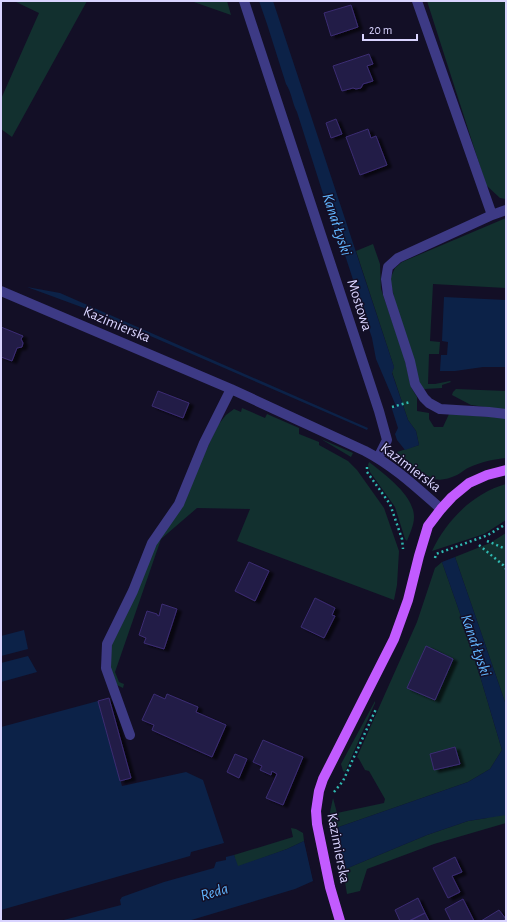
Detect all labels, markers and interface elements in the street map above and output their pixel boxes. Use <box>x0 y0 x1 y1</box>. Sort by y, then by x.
scale bar <box>363 16 417 42</box>
text: 20 m <box>369 24 392 36</box>
water label: Kanał Łyski <box>319 191 355 258</box>
street label: Mostowa <box>344 278 375 333</box>
street label: Kazimierska <box>81 304 153 345</box>
street label: Kazimierska <box>378 440 444 495</box>
water label: Kanał Łyski <box>458 612 494 679</box>
street label: Kazimierska <box>324 812 353 885</box>
water label: Reda <box>199 880 230 904</box>

